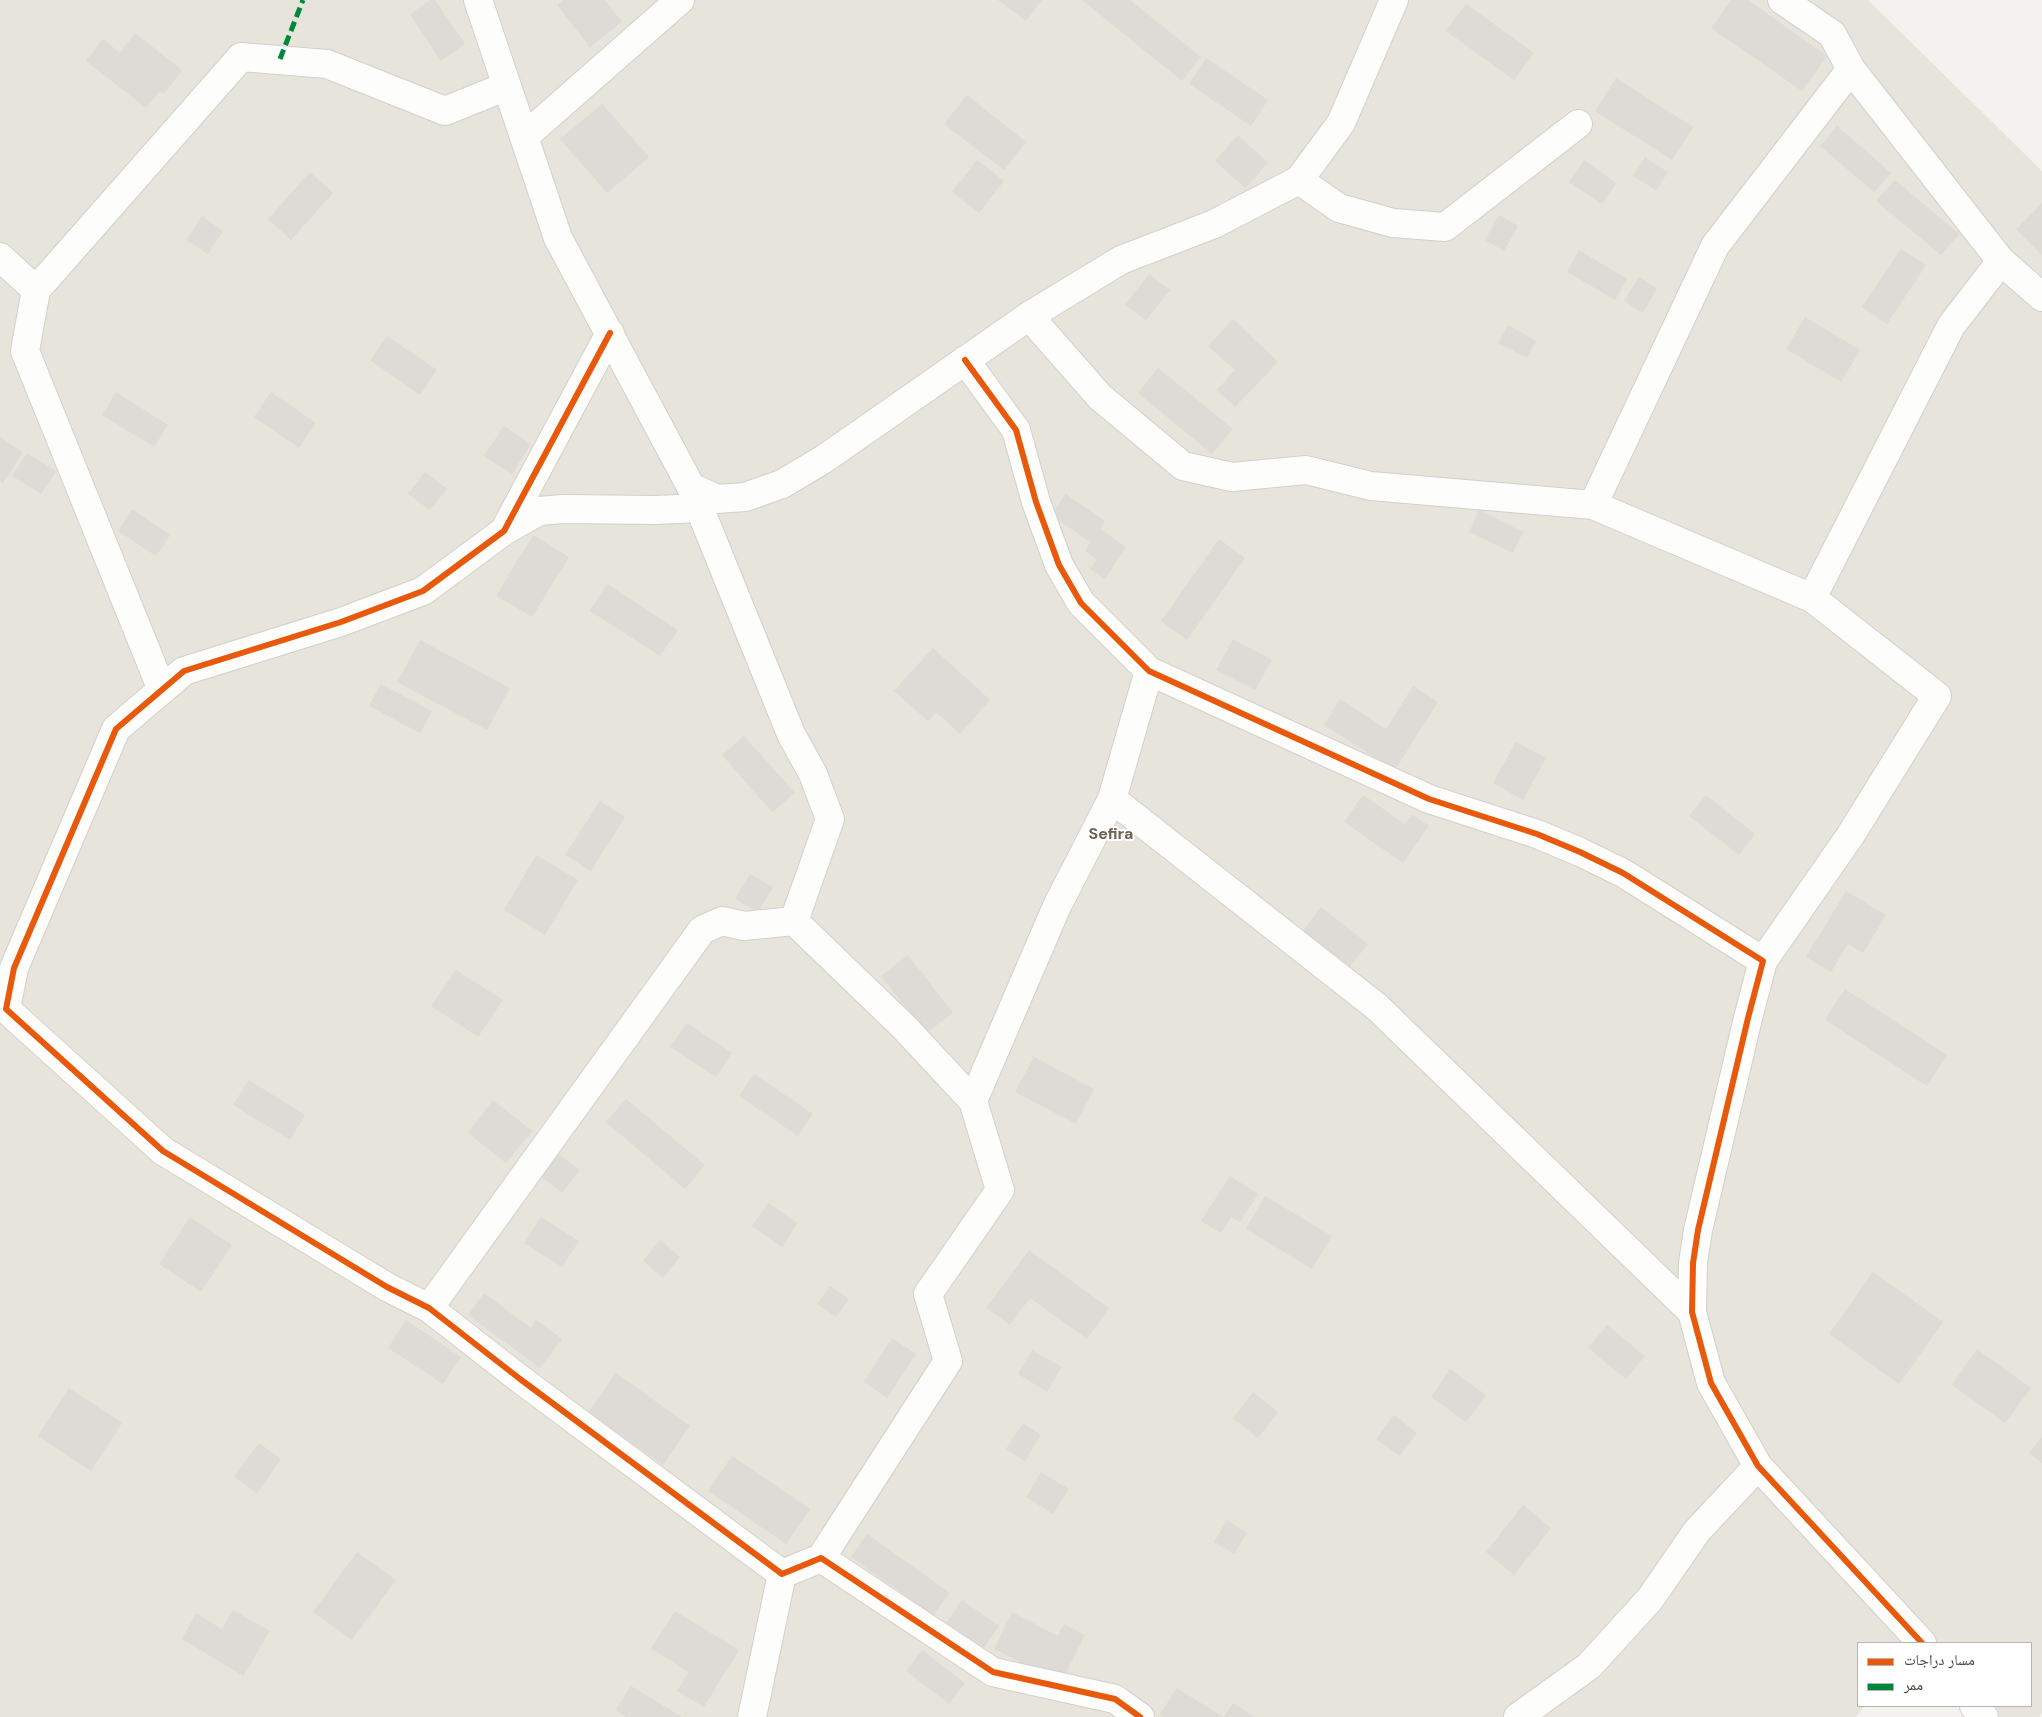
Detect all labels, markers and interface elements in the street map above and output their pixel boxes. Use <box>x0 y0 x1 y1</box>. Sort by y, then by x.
district label: Sefira <box>1089 825 1133 845</box>
legend <box>1857 1642 2032 1707</box>
text: مسار دراجات <box>1904 1650 1975 1670</box>
text: ممر <box>1904 1675 1923 1695</box>

